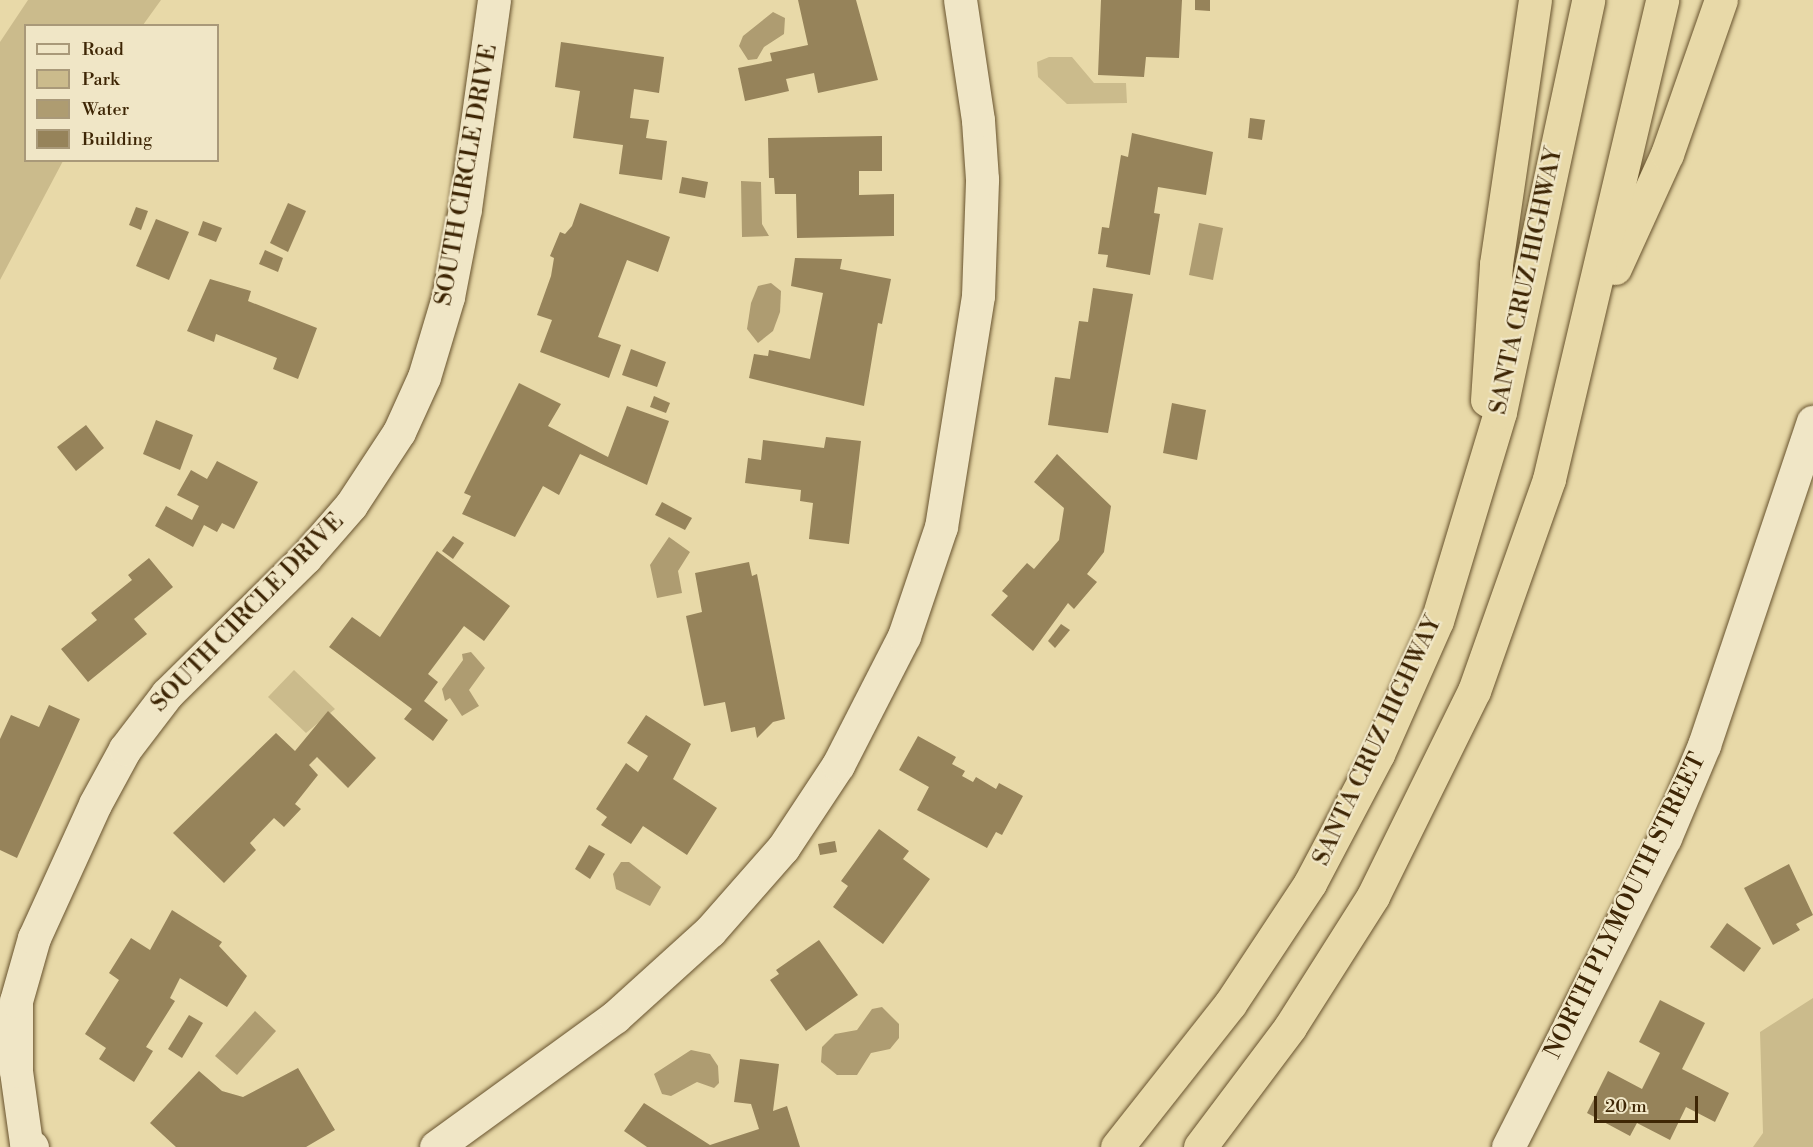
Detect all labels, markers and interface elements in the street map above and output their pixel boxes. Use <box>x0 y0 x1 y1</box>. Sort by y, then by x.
legend <box>24 24 219 162</box>
text: Road <box>82 38 124 61</box>
street label: SOUTH CIRCLE DRIVE <box>430 42 504 308</box>
text: Park <box>82 68 119 91</box>
text: Water <box>82 98 129 121</box>
text: Building <box>82 128 152 151</box>
street label: SANTA CRUZ HIGHWAY <box>1485 145 1569 417</box>
street label: SOUTH CIRCLE DRIVE <box>146 508 350 718</box>
street label: SANTA CRUZ HIGHWAY <box>1307 612 1449 870</box>
street label: NORTH PLYMOUTH STREET <box>1539 749 1713 1063</box>
scale bar <box>1597 1084 1700 1122</box>
text: 20 m <box>1605 1095 1647 1118</box>

